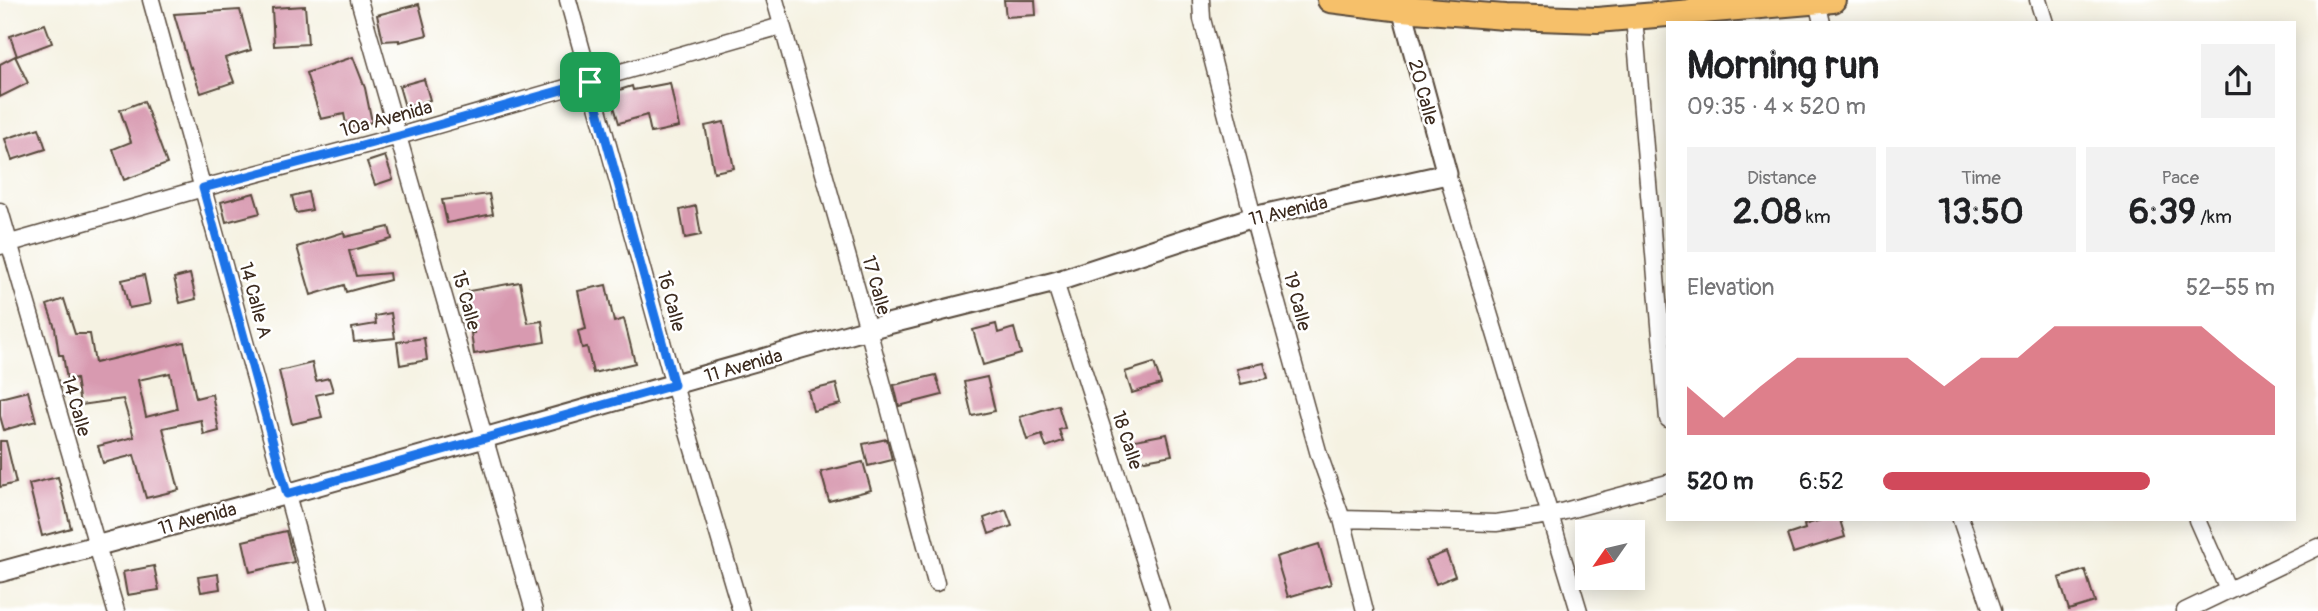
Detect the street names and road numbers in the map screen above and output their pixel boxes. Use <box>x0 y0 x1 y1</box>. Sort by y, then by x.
street label: 20 Calle <box>1403 57 1443 128</box>
street label: 10a Avenida <box>338 95 435 143</box>
street label: 11 Avenida <box>1247 190 1330 232</box>
street label: 17 Calle <box>856 253 896 318</box>
street label: 14 Calle A <box>233 259 277 341</box>
street label: 15 Calle <box>446 268 486 333</box>
street label: 16 Calle <box>651 268 691 335</box>
street label: 19 Calle <box>1278 269 1317 334</box>
street label: 11 Avenida <box>702 343 785 389</box>
street label: 14 Calle <box>56 373 96 440</box>
street label: 18 Calle <box>1106 408 1148 473</box>
street label: 11 Avenida <box>156 497 239 541</box>

